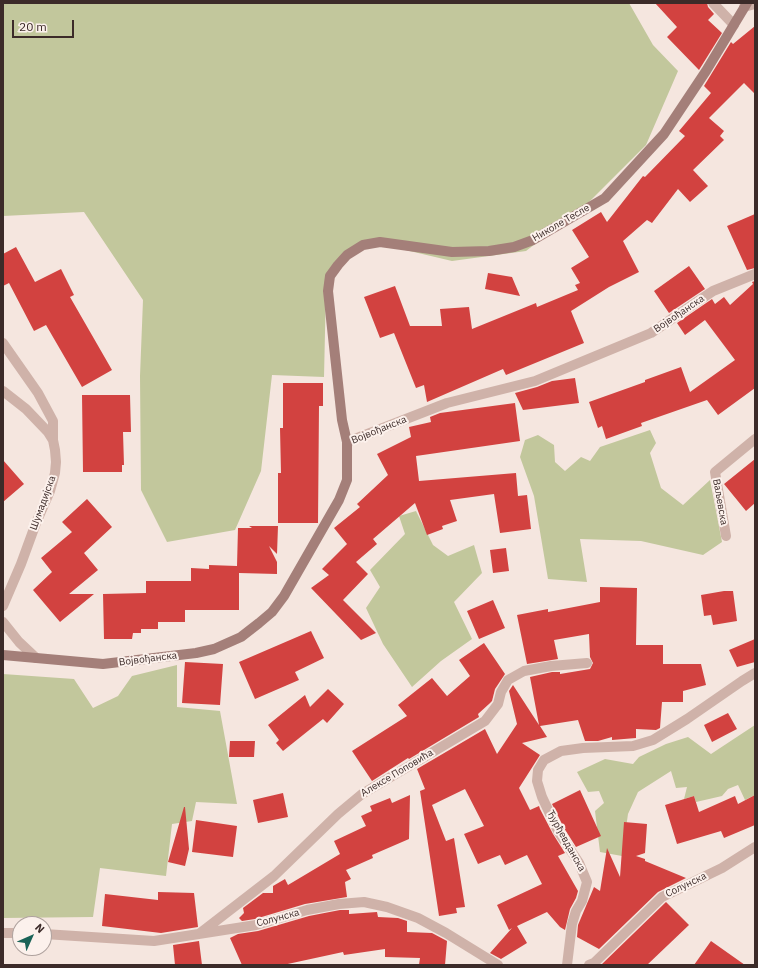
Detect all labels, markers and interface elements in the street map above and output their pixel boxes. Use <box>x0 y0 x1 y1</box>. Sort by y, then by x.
scale bar <box>14 12 76 38</box>
text: 20 m <box>19 19 47 34</box>
street label: Николе Тесле <box>530 202 592 244</box>
street label: Војвођанска <box>651 293 707 335</box>
street label: Војвођанска <box>350 413 408 447</box>
street label: Шумадијска <box>28 474 58 532</box>
street label: Ваљевска <box>710 478 730 526</box>
street label: Војвођанска <box>118 649 178 669</box>
street label: Алексе Поповића <box>359 747 435 799</box>
street label: Ђурђевданска <box>544 808 588 874</box>
street label: Солунска <box>664 870 708 900</box>
street label: Солунска <box>255 907 301 929</box>
north arrow <box>12 916 52 956</box>
text: N <box>32 920 48 936</box>

